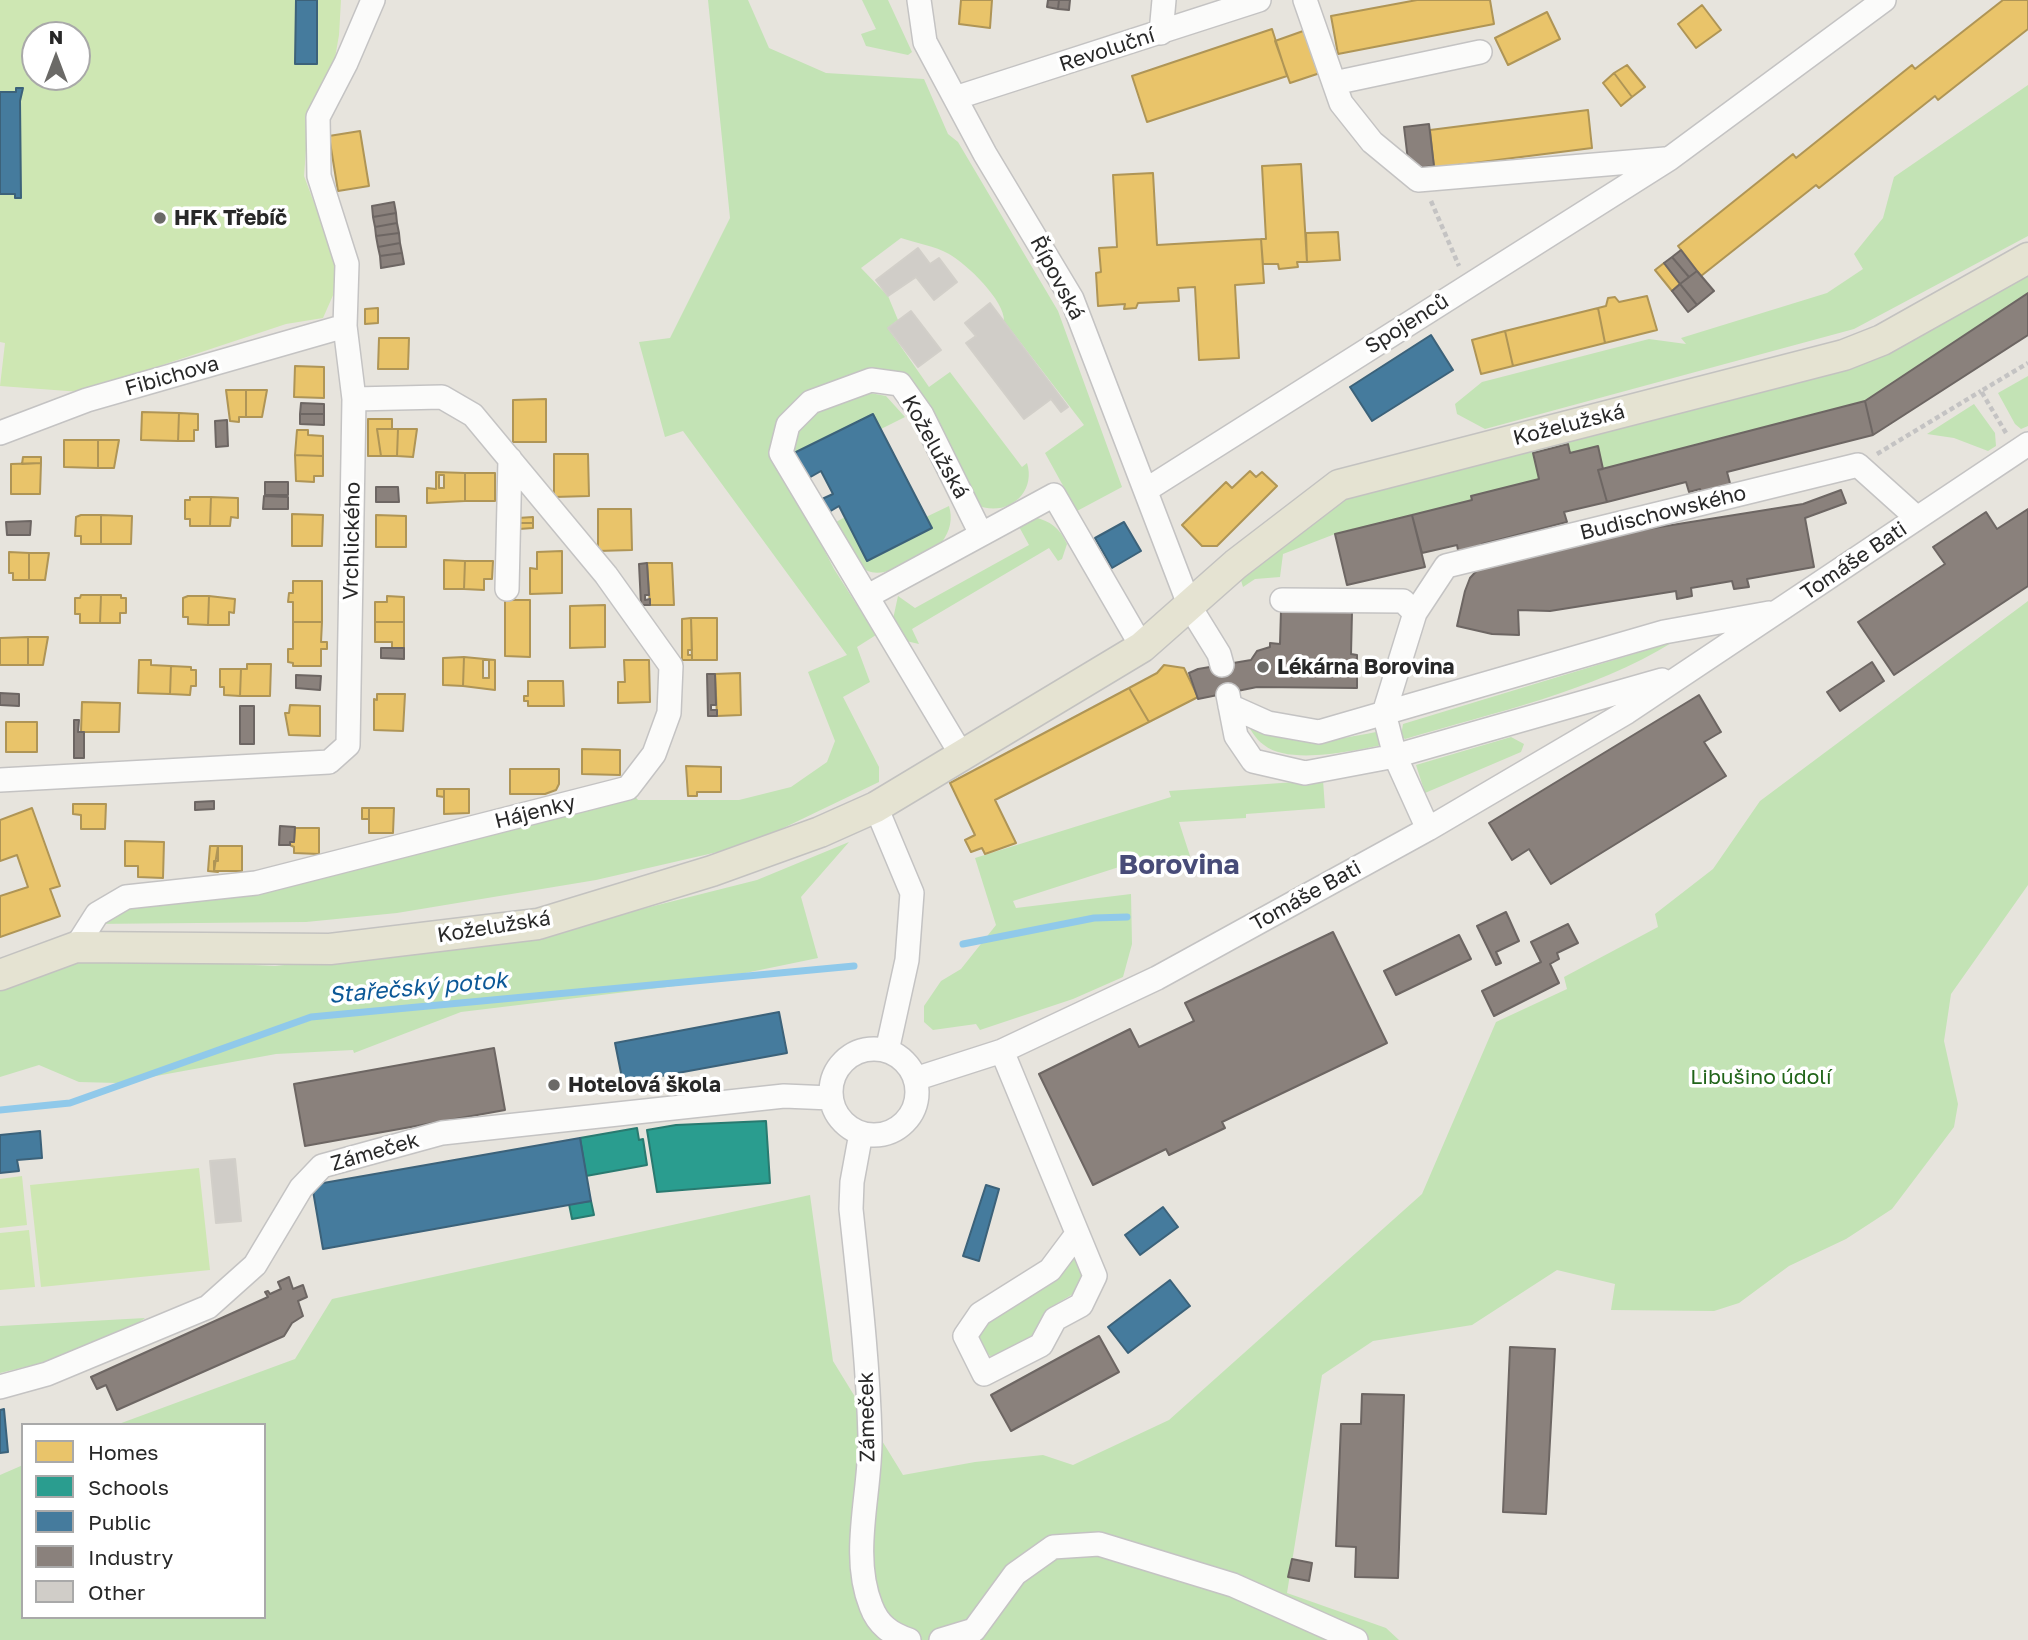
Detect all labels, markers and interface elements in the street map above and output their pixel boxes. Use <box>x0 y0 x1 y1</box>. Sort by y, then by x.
north arrow <box>21 21 91 91</box>
street label: Revoluční <box>1056 23 1158 77</box>
text: N <box>49 25 63 48</box>
place label: HFK Třebíč <box>174 205 287 231</box>
marker: HFK Třebíč <box>152 210 168 226</box>
street label: Řípovská <box>1024 232 1090 324</box>
street label: Spojenců <box>1361 288 1453 360</box>
street label: Fibichova <box>122 351 222 401</box>
street label: Koželužská <box>896 391 974 503</box>
street label: Koželužská <box>1510 399 1628 451</box>
street label: Budischowského <box>1577 480 1749 546</box>
street label: Vrchlického <box>338 482 366 600</box>
street label: Tomáše Bati <box>1796 516 1912 606</box>
place label: Lékárna Borovina <box>1277 654 1455 680</box>
marker: Lékárna Borovina <box>1255 659 1271 675</box>
street label: Hájenky <box>492 790 578 834</box>
district label: Borovina <box>1119 848 1239 882</box>
street label: Tomáše Bati <box>1246 855 1366 937</box>
street label: Koželužská <box>436 906 552 948</box>
water label: Stařečský potok <box>327 966 509 1010</box>
park label: Libušino údolí <box>1690 1064 1832 1090</box>
place label: Hotelová škola <box>568 1072 721 1098</box>
marker: Hotelová škola <box>546 1077 562 1093</box>
street label: Zámeček <box>328 1127 422 1177</box>
street label: Zámeček <box>854 1371 880 1463</box>
legend <box>21 1423 266 1619</box>
text: Homes <box>88 1439 158 1465</box>
text: Schools <box>88 1474 169 1500</box>
text: Public <box>88 1509 151 1535</box>
text: Industry <box>88 1544 173 1570</box>
text: Other <box>88 1579 145 1605</box>

